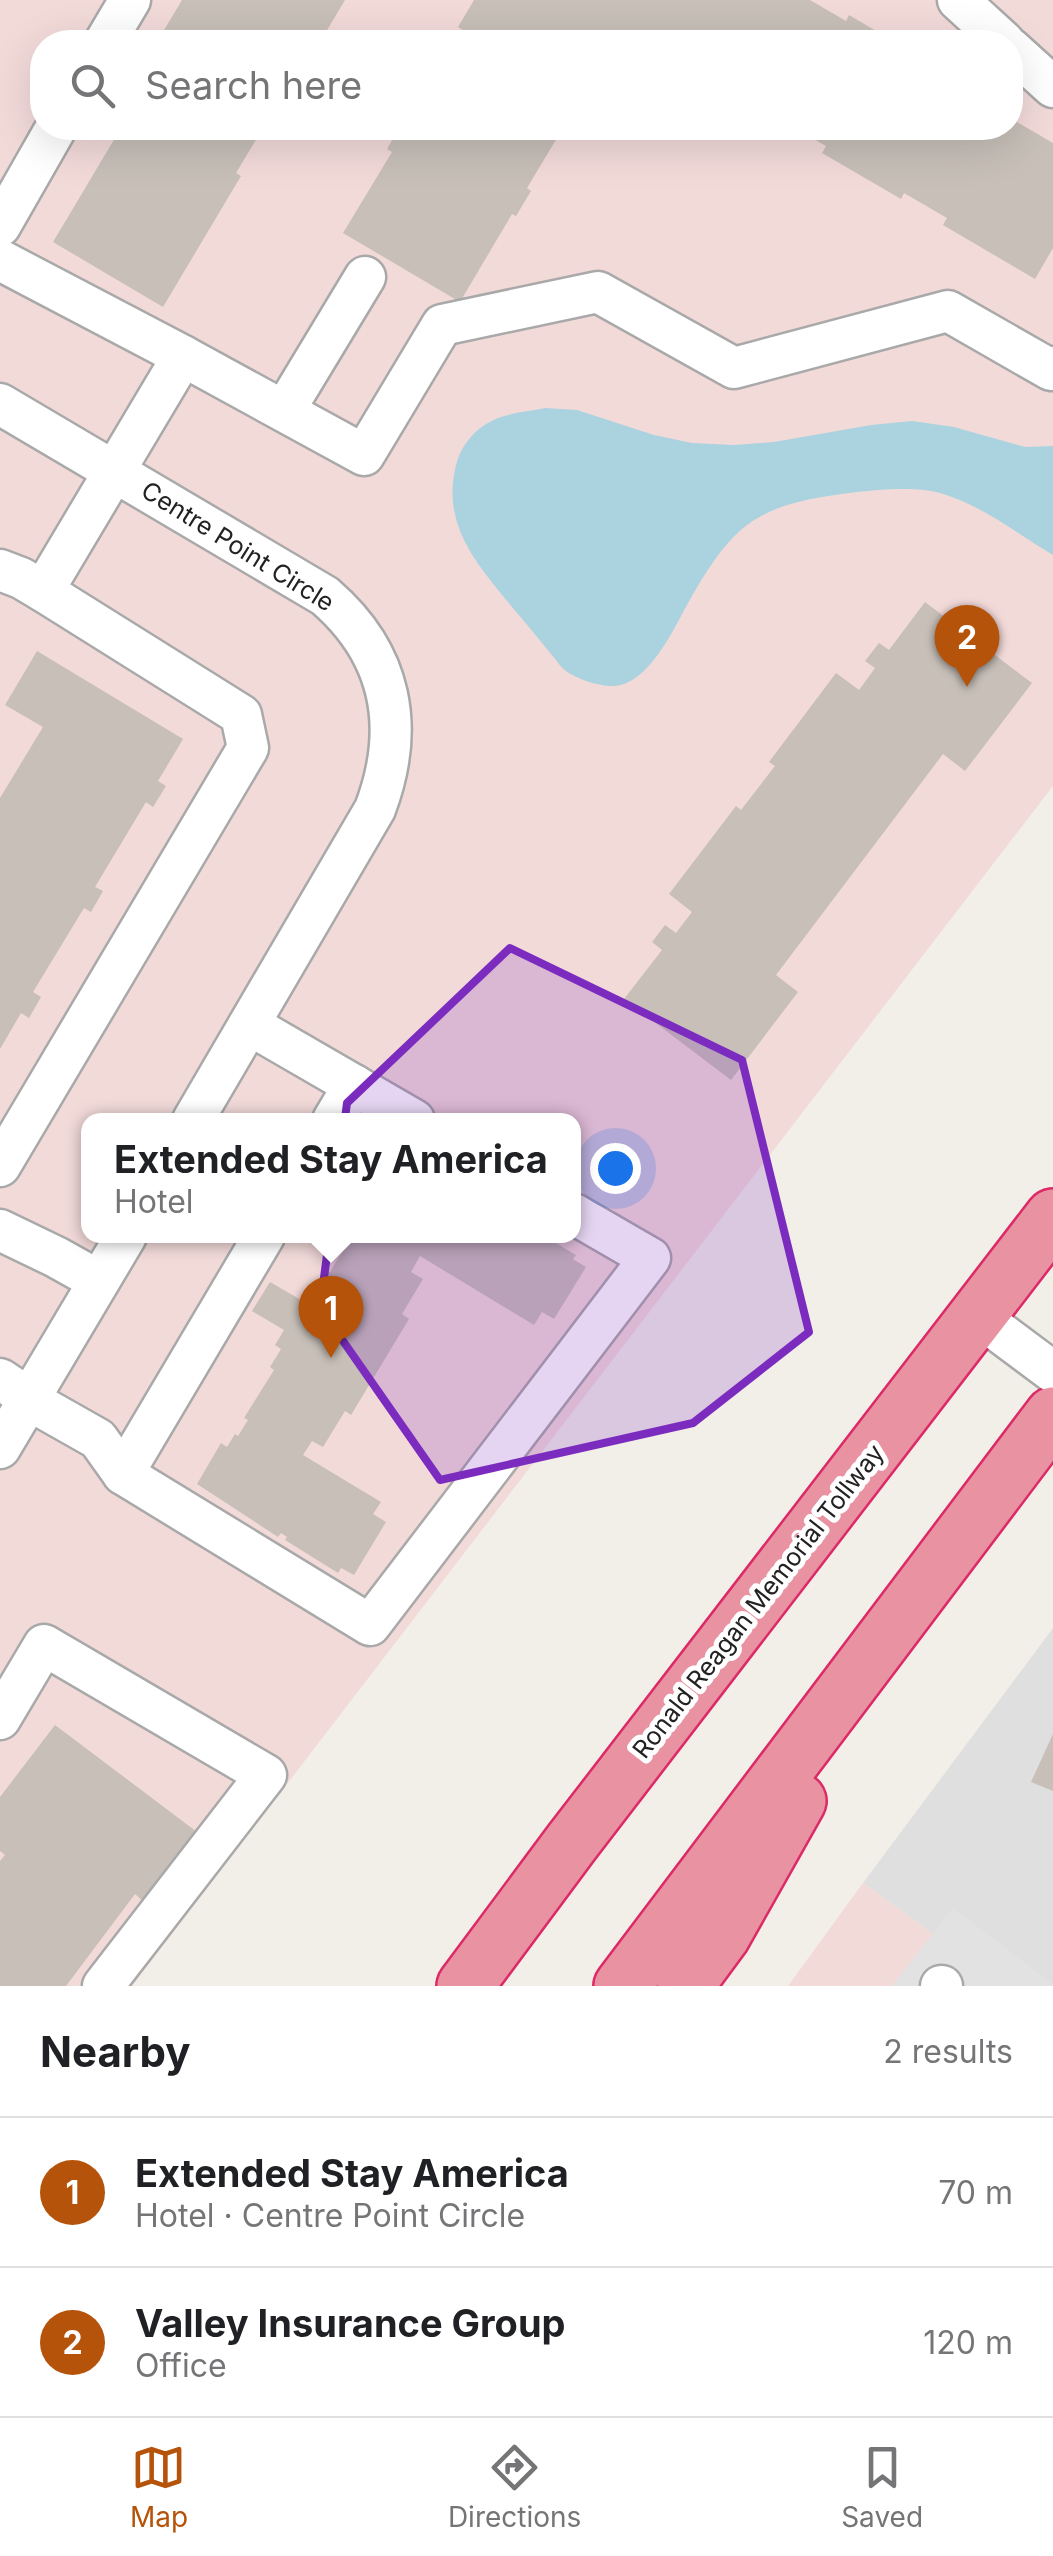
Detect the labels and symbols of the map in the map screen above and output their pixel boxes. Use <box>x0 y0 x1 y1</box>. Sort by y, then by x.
street label: Centre Point Circle <box>136 475 340 617</box>
pin: 2 <box>934 604 1000 687</box>
your location <box>590 1143 641 1194</box>
pin: 1 <box>298 1276 364 1358</box>
street label: Ronald Reagan Memorial Tollway <box>626 1438 890 1764</box>

